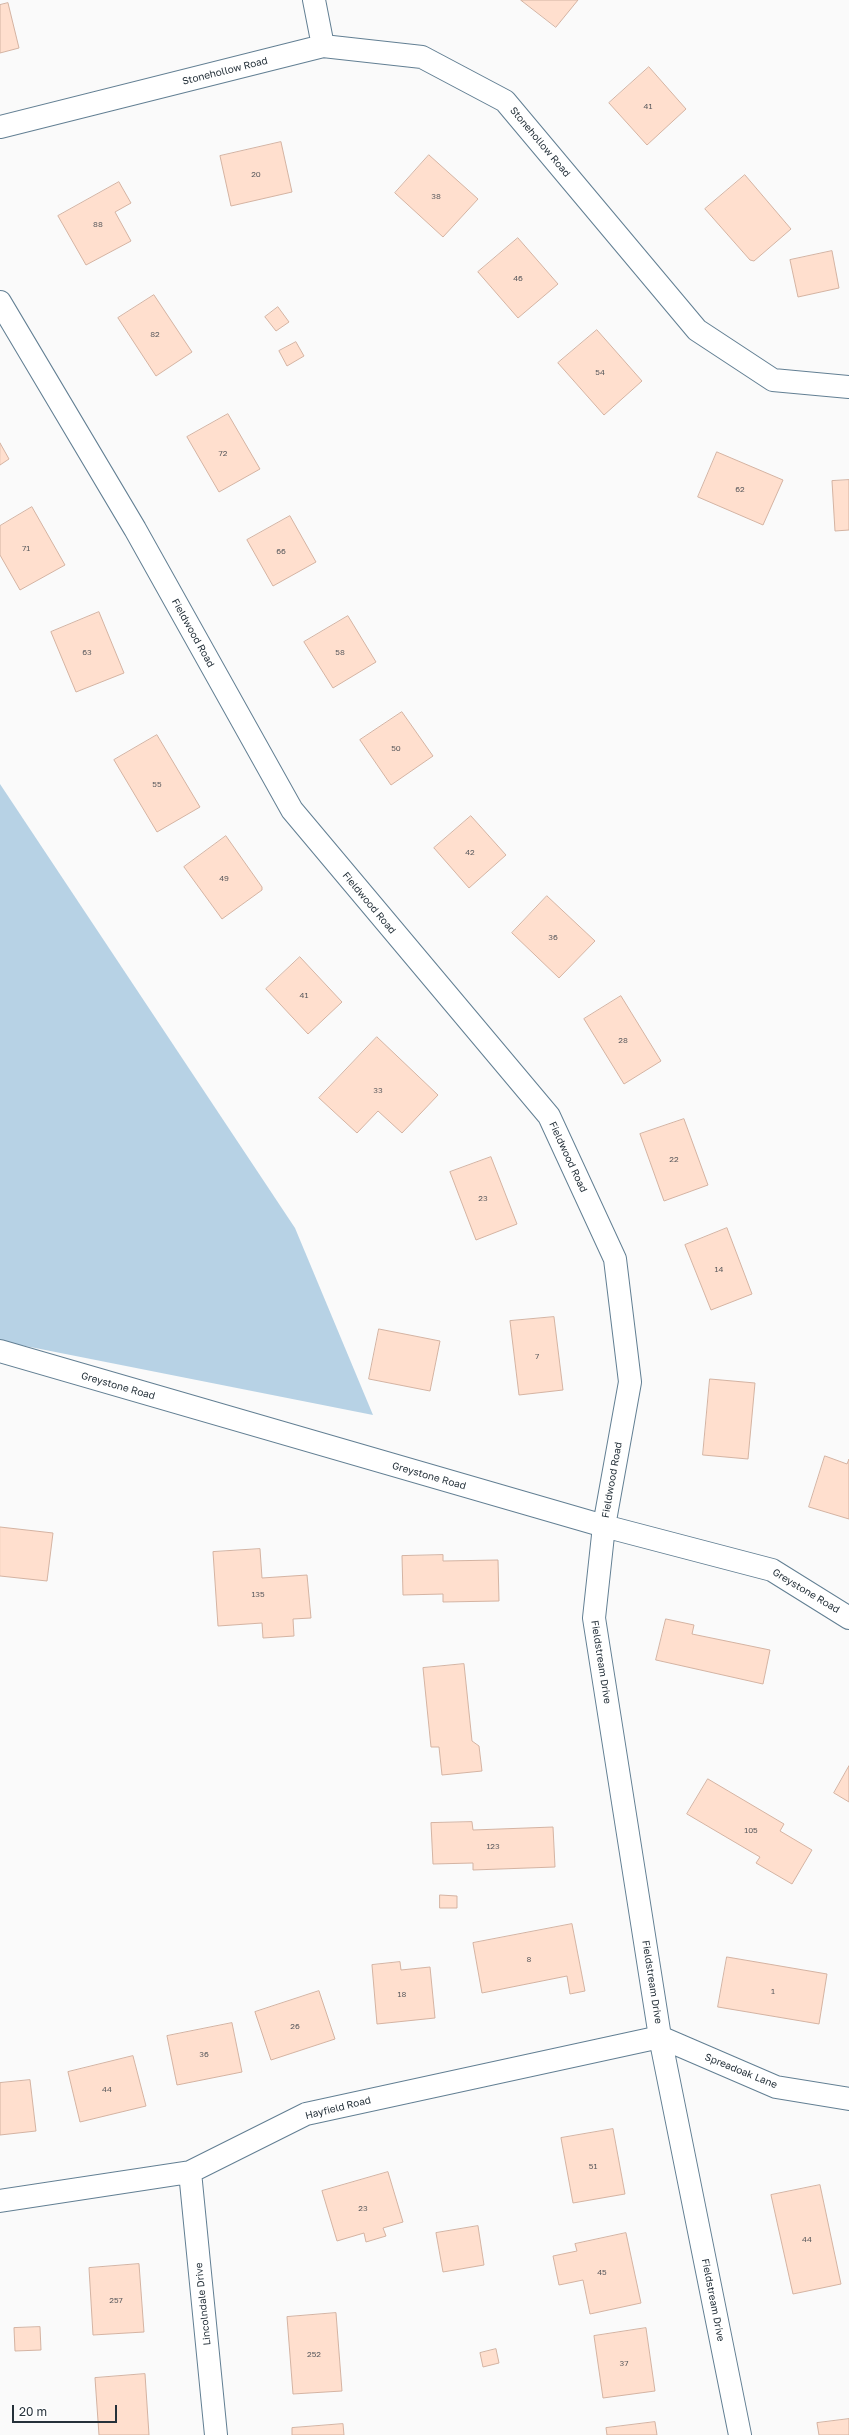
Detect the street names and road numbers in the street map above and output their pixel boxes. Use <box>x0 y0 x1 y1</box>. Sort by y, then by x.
street label: Stonehollow Road <box>181 55 269 87</box>
street label: Stonehollow Road <box>507 105 573 179</box>
street label: Fieldwood Road <box>169 596 217 670</box>
street label: Fieldwood Road <box>340 870 398 936</box>
street label: Fieldwood Road <box>546 1120 590 1194</box>
street label: Greystone Road <box>80 1370 156 1402</box>
street label: Fieldwood Road <box>599 1441 625 1519</box>
street label: Greystone Road <box>391 1460 467 1492</box>
street label: Greystone Road <box>770 1566 842 1616</box>
street label: Fieldstream Drive <box>588 1619 614 1705</box>
street label: Fieldstream Drive <box>639 1939 665 2025</box>
street label: Spreadoak Lane <box>703 2051 779 2091</box>
street label: Hayfield Road <box>304 2094 372 2122</box>
street label: Fieldstream Drive <box>699 2257 727 2343</box>
street label: Lincolndale Drive <box>193 2262 213 2346</box>

